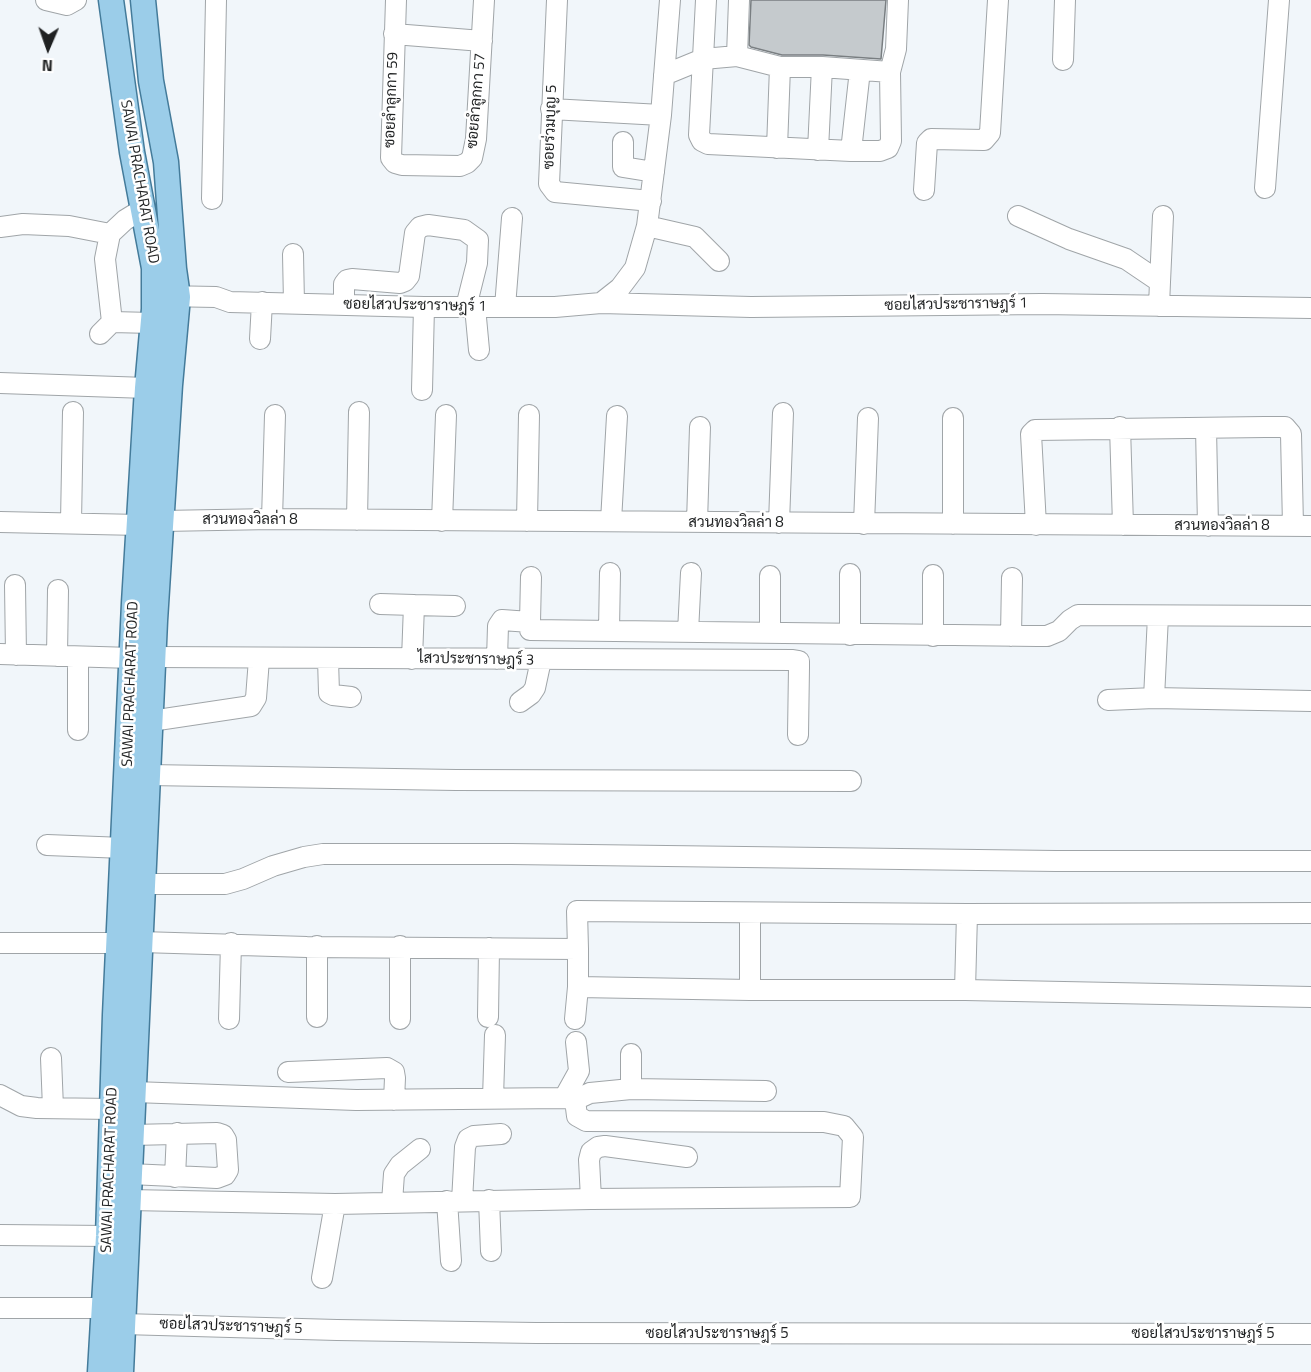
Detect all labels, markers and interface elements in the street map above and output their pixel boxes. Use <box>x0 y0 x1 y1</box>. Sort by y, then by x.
north arrow <box>18 18 78 78</box>
street label: ซอยลำลูกกา 59 <box>381 52 403 148</box>
street label: ซอยลำลูกกา 57 <box>464 52 490 150</box>
text: N <box>41 54 53 78</box>
street label: ซอยร่วมบุญ 5 <box>541 84 561 170</box>
street label: SAWAI PRACHARAT ROAD <box>116 99 162 265</box>
street label: ซอยไสวประชาราษฎร์ 1 <box>884 295 1028 315</box>
street label: ซอยไสวประชาราษฎร์ 1 <box>343 296 487 316</box>
street label: สวนทองวิลล่า 8 <box>202 511 298 529</box>
street label: สวนทองวิลล่า 8 <box>688 514 784 532</box>
street label: สวนทองวิลล่า 8 <box>1174 517 1270 535</box>
street label: SAWAI PRACHARAT ROAD <box>119 601 143 767</box>
street label: ไสวประชาราษฎร์ 3 <box>418 650 534 670</box>
street label: SAWAI PRACHARAT ROAD <box>98 1087 122 1253</box>
street label: ซอยไสวประชาราษฎร์ 5 <box>159 1316 303 1338</box>
street label: ซอยไสวประชาราษฎร์ 5 <box>645 1325 789 1343</box>
street label: ซอยไสวประชาราษฎร์ 5 <box>1131 1325 1275 1343</box>

